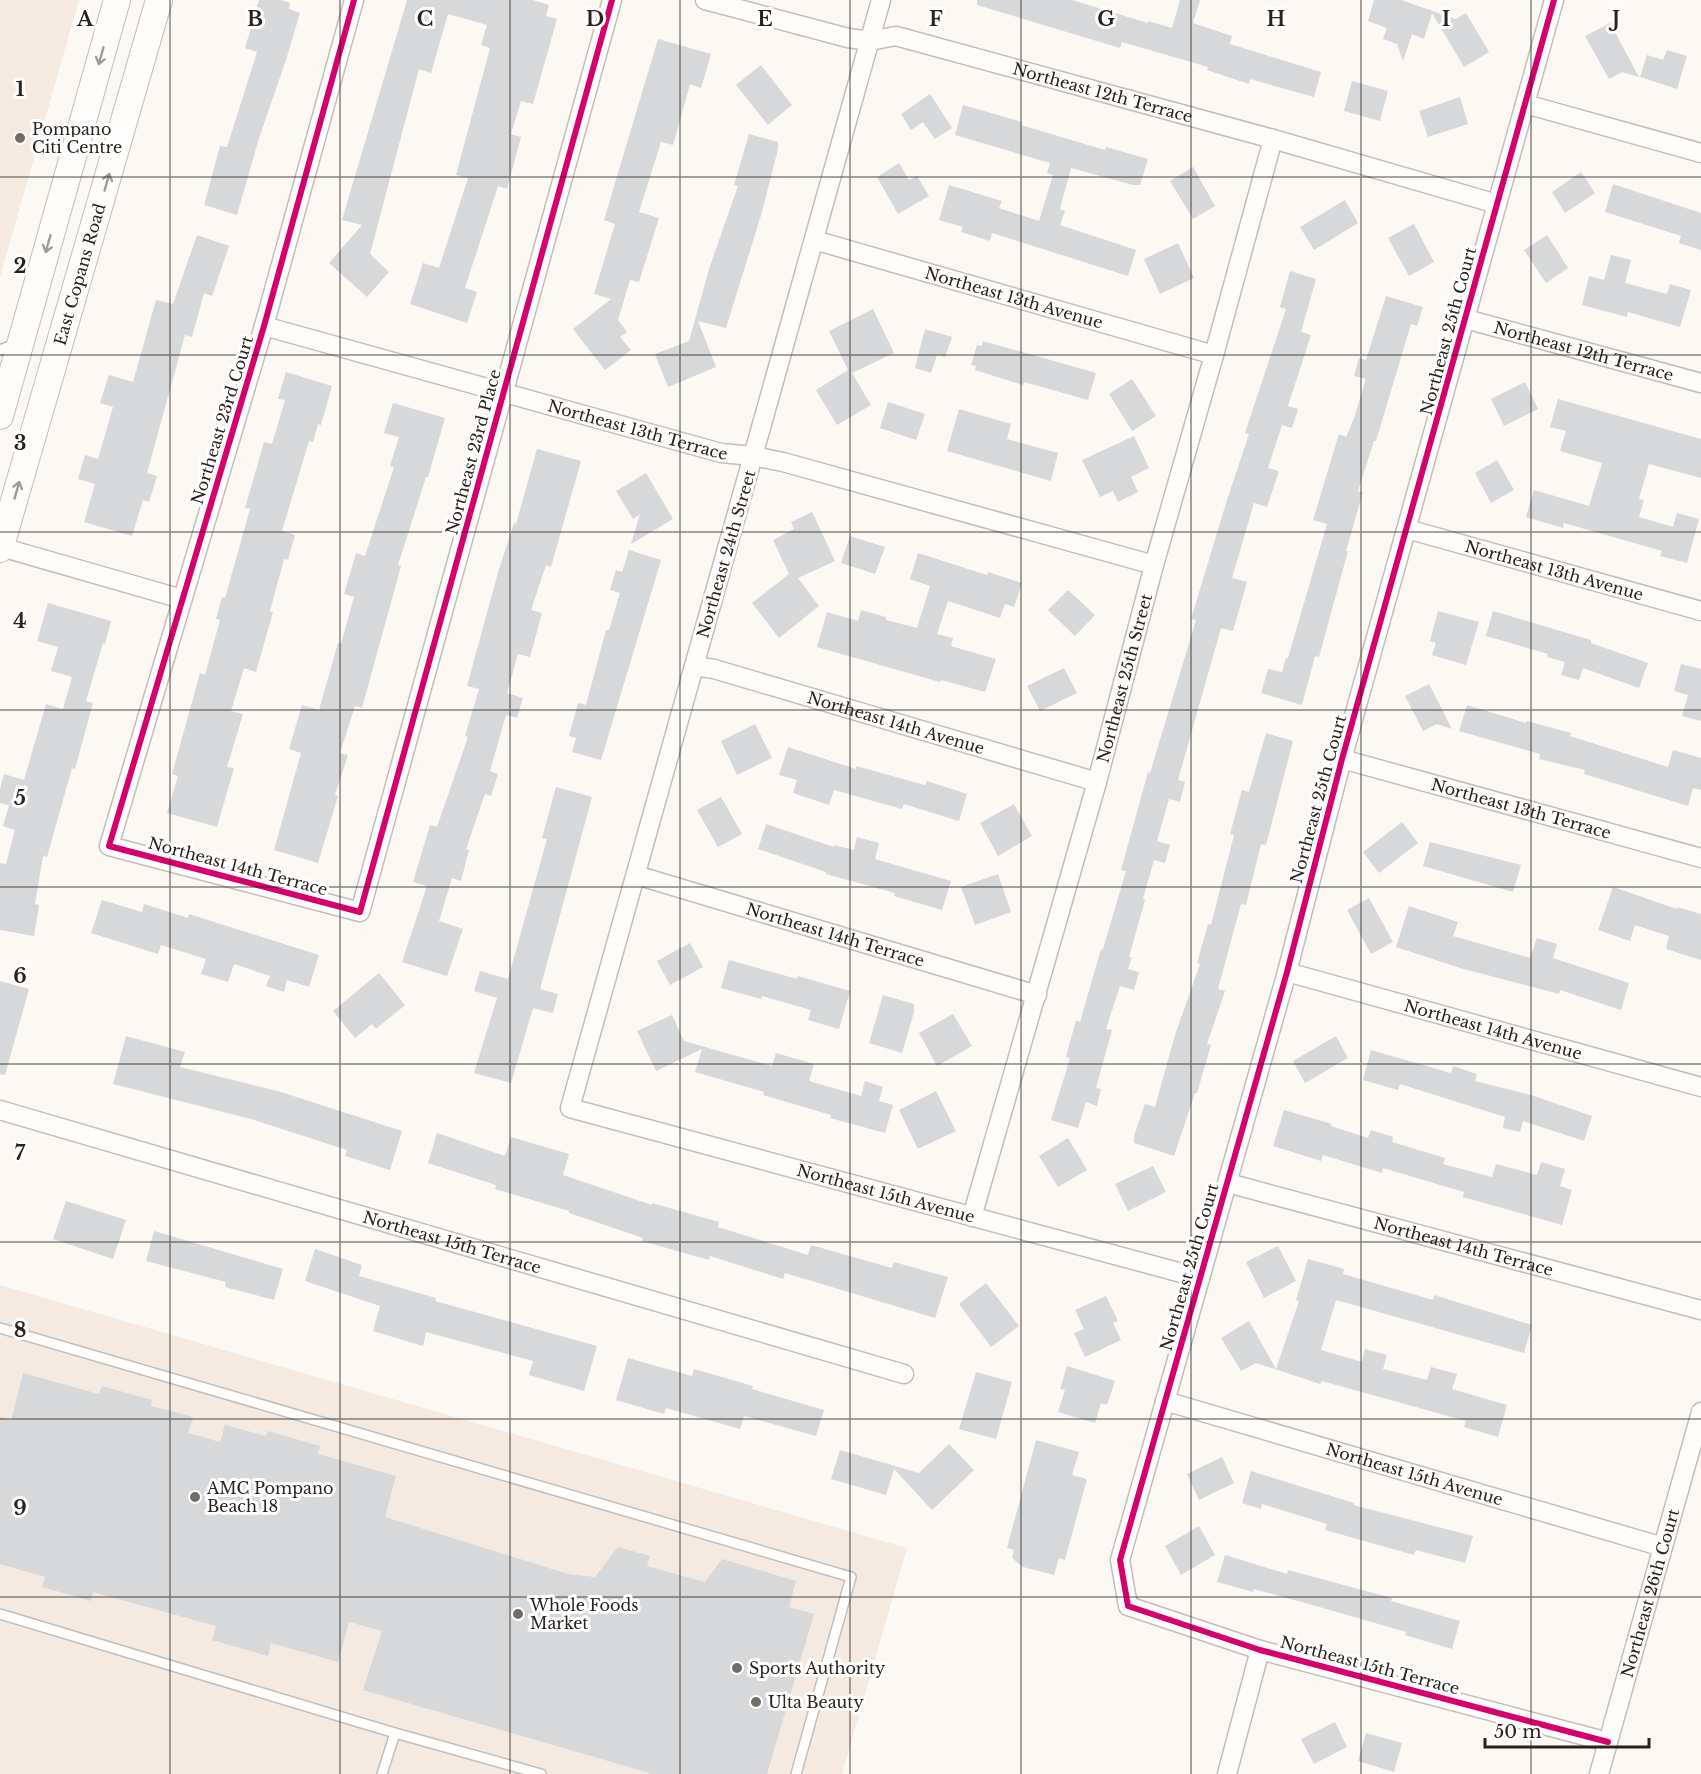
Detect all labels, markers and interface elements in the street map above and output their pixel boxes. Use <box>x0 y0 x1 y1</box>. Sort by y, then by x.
text: A <box>76 7 94 31</box>
text: B <box>247 7 263 31</box>
text: C <box>417 7 433 31</box>
text: D <box>586 7 604 31</box>
text: E <box>757 7 773 31</box>
text: F <box>929 7 943 31</box>
text: G <box>1097 7 1115 31</box>
text: H <box>1267 7 1286 31</box>
text: I <box>1442 7 1450 31</box>
text: J <box>1608 7 1620 31</box>
one-way arrow <box>95 46 106 65</box>
street label: Northeast 12th Terrace <box>1011 58 1195 127</box>
text: 1 <box>16 77 25 101</box>
place label: Pompano Citi Centre <box>32 119 122 157</box>
marker: Pompano Citi Centre <box>13 131 27 145</box>
one-way arrow <box>102 173 113 192</box>
street label: East Copans Road <box>50 201 110 348</box>
one-way arrow <box>42 234 53 253</box>
street label: Northeast 25th Court <box>1416 245 1480 417</box>
text: 2 <box>13 254 27 278</box>
street label: Northeast 13th Avenue <box>923 262 1105 333</box>
street label: Northeast 12th Terrace <box>1492 317 1676 385</box>
street label: Northeast 23rd Court <box>187 333 257 507</box>
street label: Northeast 23rd Place <box>441 367 505 537</box>
street label: Northeast 13th Terrace <box>546 395 728 464</box>
text: 3 <box>14 431 26 455</box>
street label: Northeast 24th Street <box>692 468 760 640</box>
one-way arrow <box>12 481 23 500</box>
street label: Northeast 13th Avenue <box>1463 536 1646 604</box>
street label: Northeast 25th Street <box>1093 591 1156 765</box>
text: 4 <box>13 609 27 633</box>
street label: Northeast 14th Avenue <box>805 687 987 758</box>
street label: Northeast 25th Court <box>1286 713 1350 885</box>
street label: Northeast 13th Terrace <box>1429 774 1613 843</box>
text: 5 <box>14 786 26 810</box>
street label: Northeast 14th Terrace <box>146 832 330 900</box>
street label: Northeast 14th Terrace <box>744 899 927 971</box>
text: 6 <box>13 964 27 988</box>
street label: Northeast 14th Avenue <box>1402 995 1584 1063</box>
text: 7 <box>15 1141 26 1165</box>
street label: Northeast 15th Avenue <box>795 1160 977 1227</box>
street label: Northeast 25th Court <box>1156 1181 1222 1353</box>
street label: Northeast 15th Terrace <box>361 1207 544 1278</box>
street label: Northeast 14th Terrace <box>1372 1213 1556 1280</box>
text: 8 <box>14 1318 26 1342</box>
street label: Northeast 15th Avenue <box>1324 1439 1505 1510</box>
place label: AMC Pompano Beach 18 <box>206 1478 333 1516</box>
marker: AMC Pompano Beach 18 <box>188 1490 202 1504</box>
text: 9 <box>13 1496 27 1520</box>
street label: Northeast 26th Court <box>1617 1506 1683 1680</box>
place label: Whole Foods Market <box>529 1595 639 1633</box>
marker: Whole Foods Market <box>511 1607 525 1621</box>
street label: Northeast 15th Terrace <box>1278 1631 1462 1699</box>
place label: Sports Authority <box>749 1658 886 1678</box>
marker: Sports Authority <box>730 1661 744 1675</box>
place label: Ulta Beauty <box>768 1692 864 1712</box>
marker: Ulta Beauty <box>749 1695 763 1709</box>
scale bar <box>1485 1711 1648 1749</box>
text: 50 m <box>1494 1721 1542 1743</box>

